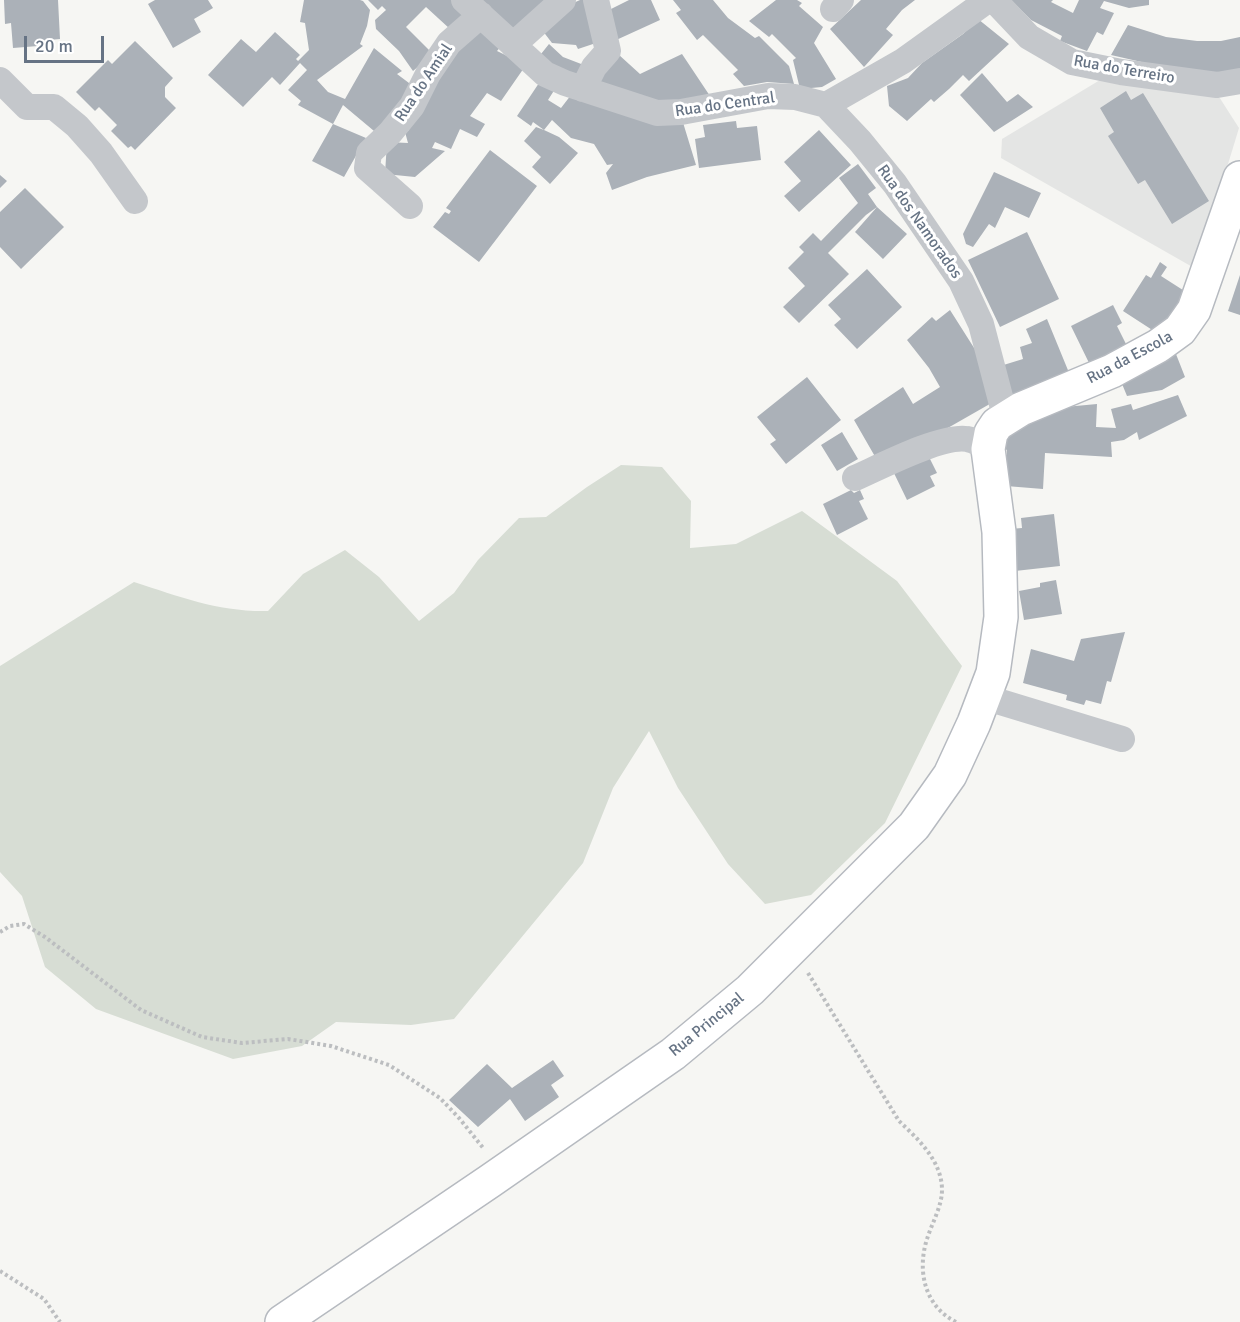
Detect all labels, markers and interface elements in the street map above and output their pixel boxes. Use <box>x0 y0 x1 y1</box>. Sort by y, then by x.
scale bar <box>27 24 106 62</box>
text: 20 m <box>35 35 73 57</box>
street label: Rua do Amial <box>391 40 457 126</box>
street label: Rua do Terreiro <box>1072 52 1176 88</box>
street label: Rua do Central <box>674 89 776 121</box>
street label: Rua dos Namorados <box>873 161 965 283</box>
street label: Rua da Escola <box>1084 327 1176 389</box>
street label: Rua Principal <box>666 989 748 1061</box>

